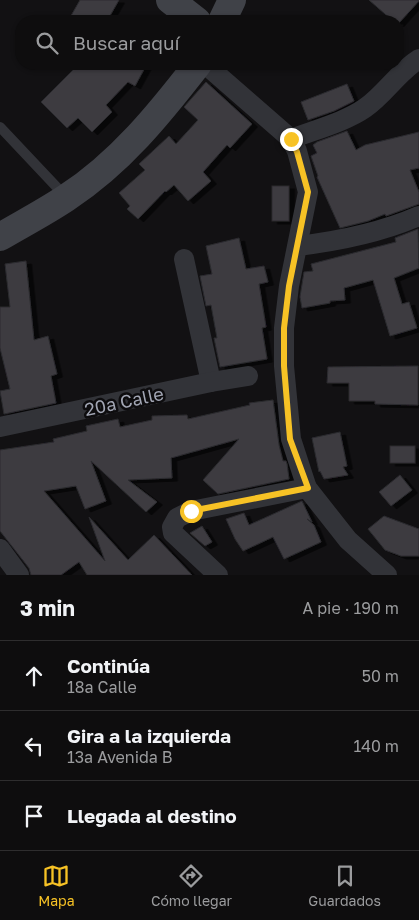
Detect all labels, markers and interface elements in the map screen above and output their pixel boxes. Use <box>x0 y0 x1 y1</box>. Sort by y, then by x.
search box <box>15 15 404 70</box>
icon: search <box>33 29 61 57</box>
text: Buscar aquí <box>73 31 180 54</box>
route end <box>280 128 303 151</box>
street label: 20a Calle <box>82 382 166 420</box>
route start <box>180 500 203 523</box>
text: 3 min <box>20 595 75 621</box>
text: A pie · 190 m <box>303 598 399 618</box>
text: Continúa <box>67 654 150 677</box>
icon: ahead <box>20 662 48 690</box>
text: 50 m <box>362 666 399 686</box>
text: 18a Calle <box>67 677 137 697</box>
text: Gira a la izquierda <box>67 724 231 747</box>
icon: left <box>20 732 48 760</box>
text: 140 m <box>353 736 399 756</box>
text: 13a Avenida B <box>67 747 173 767</box>
icon: arrive <box>20 802 48 830</box>
text: Llegada al destino <box>67 804 237 827</box>
tab: Mapa <box>38 862 75 909</box>
tab: Cómo llegar <box>151 862 232 909</box>
tab: Guardados <box>308 862 381 909</box>

